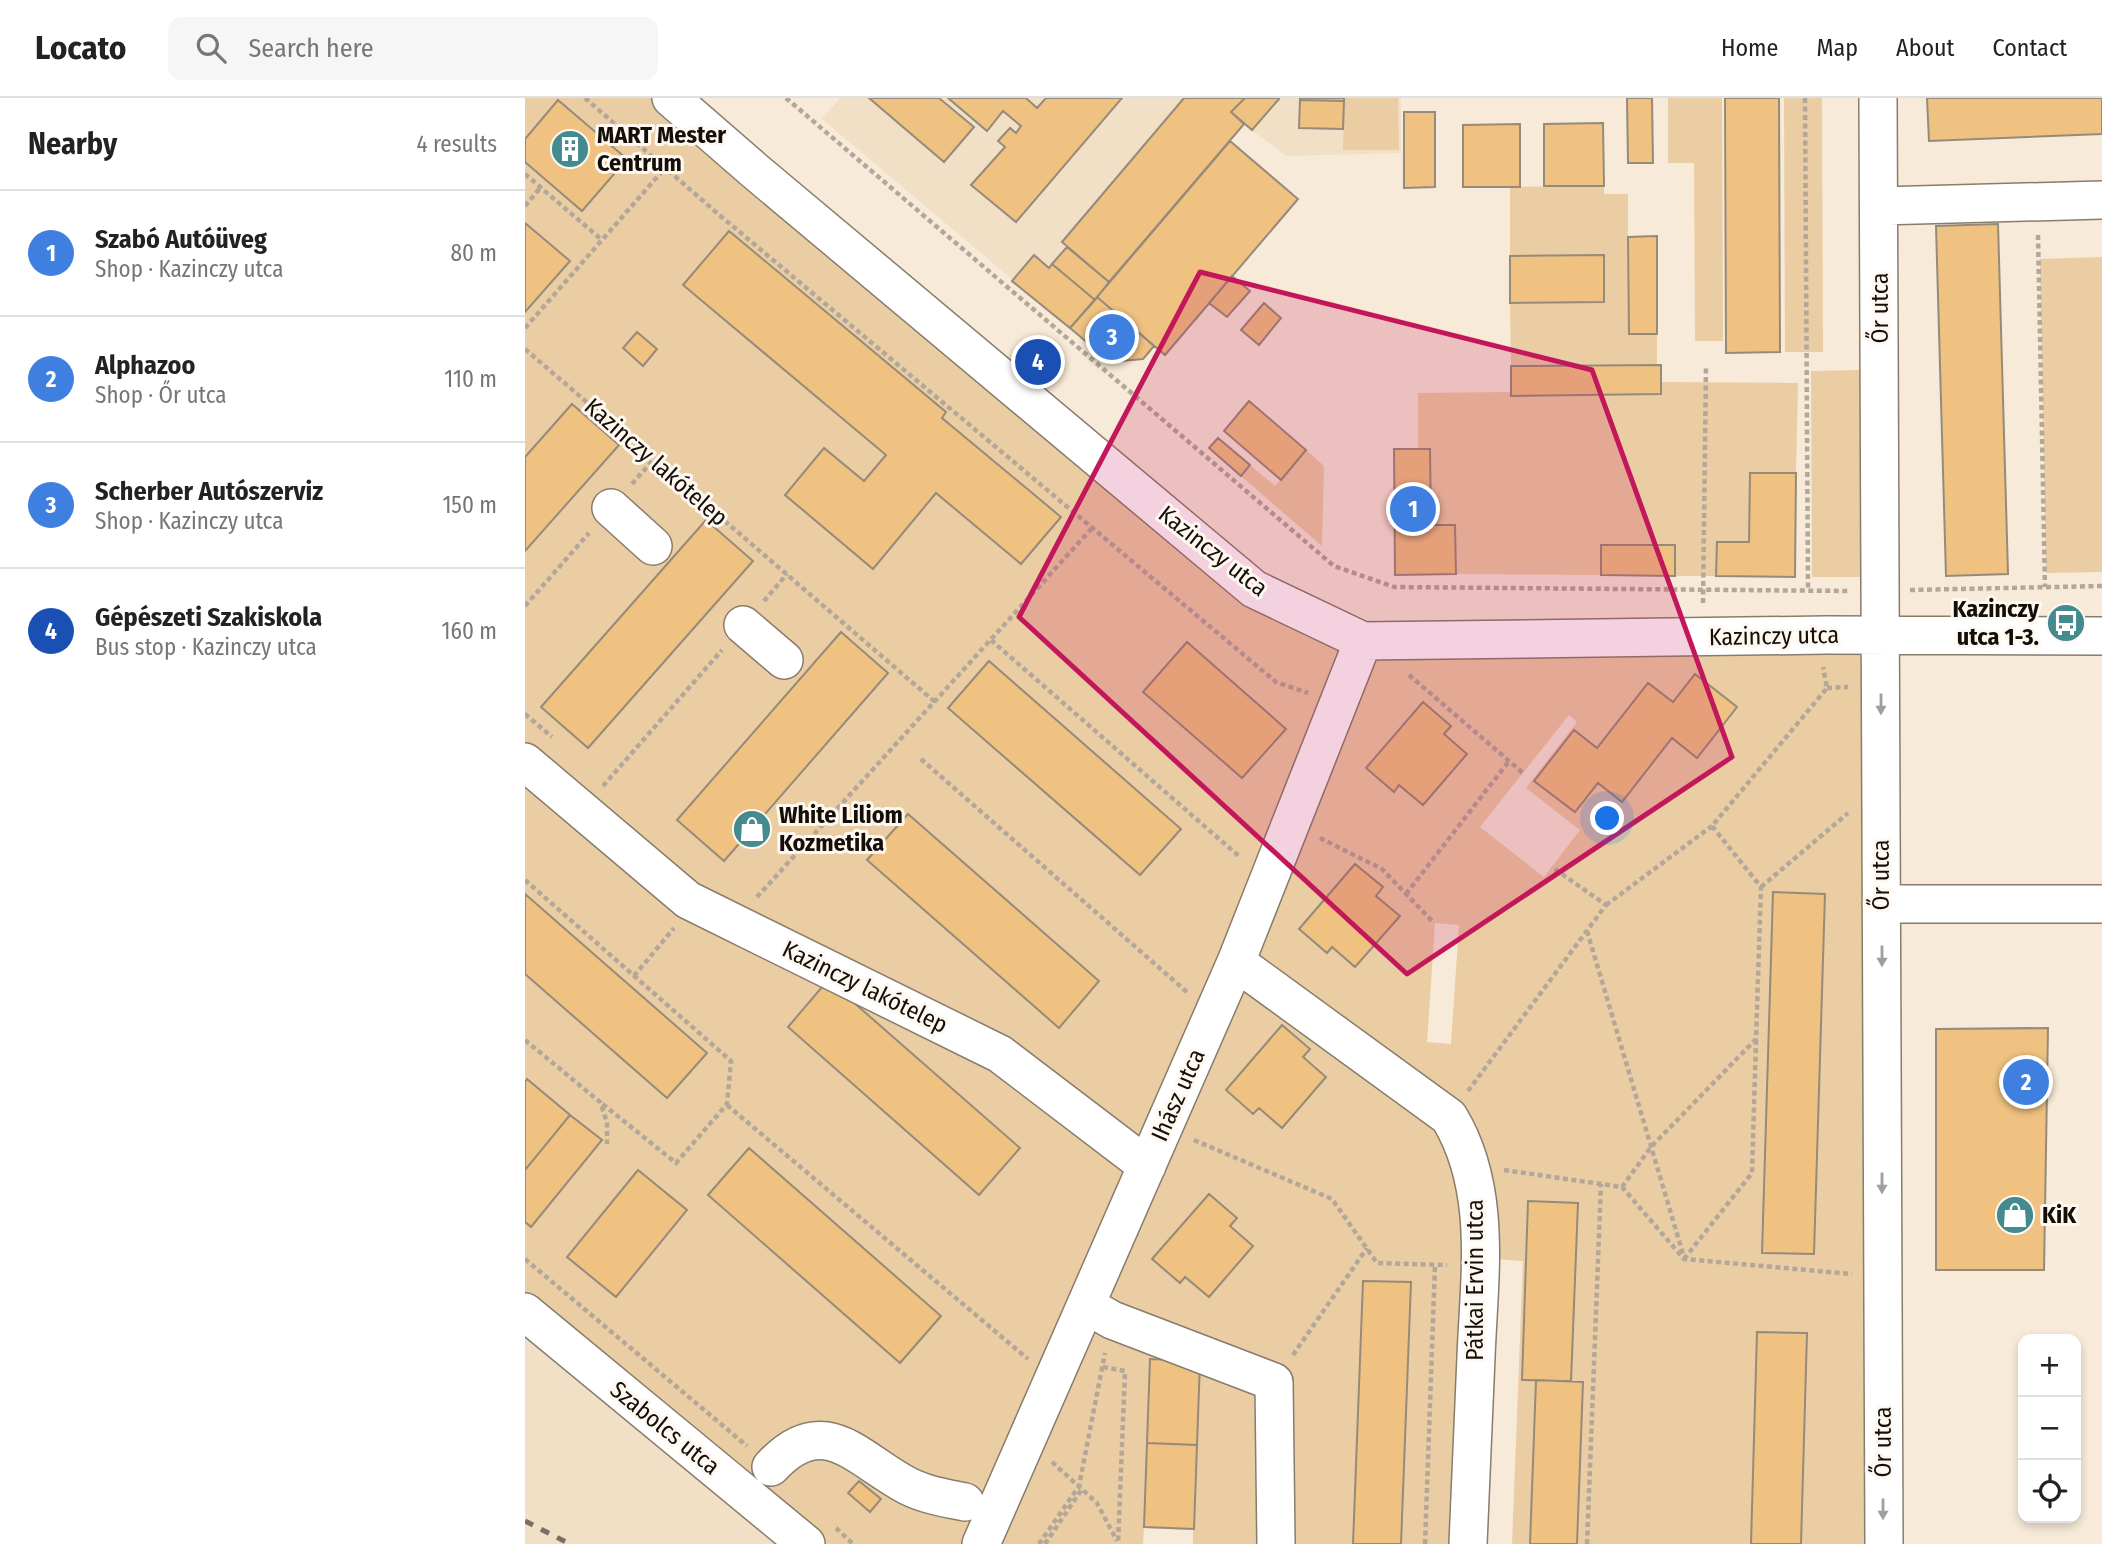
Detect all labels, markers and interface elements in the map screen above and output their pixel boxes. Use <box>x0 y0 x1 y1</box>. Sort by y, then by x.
search box <box>168 17 658 80</box>
text: Locato <box>35 28 126 68</box>
icon: search <box>192 29 230 67</box>
text: Search here <box>248 33 374 64</box>
text: Home <box>1721 34 1778 62</box>
text: Map <box>1816 34 1858 62</box>
text: About <box>1896 34 1954 62</box>
text: Contact <box>1992 34 2067 62</box>
place label: MART Mester Centrum <box>597 121 726 177</box>
text: Nearby <box>28 126 117 162</box>
building icon: MART Mester Centrum <box>549 128 591 170</box>
text: 4 results <box>416 130 497 158</box>
text: Szabó Autóüveg <box>95 224 267 255</box>
text: 1 <box>46 239 56 267</box>
text: 80 m <box>450 239 497 267</box>
text: Shop · Kazinczy utca <box>95 255 284 283</box>
street label: Őr utca <box>1864 273 1894 343</box>
pin: 3 <box>1089 311 1135 363</box>
pin: 4 <box>1015 336 1061 388</box>
text: Alphazoo <box>95 350 195 381</box>
text: 2 <box>46 365 56 393</box>
text: 110 m <box>444 365 497 393</box>
text: Shop · Őr utca <box>95 381 227 409</box>
street label: Kazinczy lakótelep <box>579 392 733 532</box>
text: Scherber Autószerviz <box>95 476 323 507</box>
pin: 1 <box>1390 483 1436 535</box>
text: 3 <box>46 491 56 519</box>
text: 150 m <box>442 491 497 519</box>
street label: Kazinczy utca <box>1153 500 1273 602</box>
text: Shop · Kazinczy utca <box>95 507 284 535</box>
place label: Kazinczy utca 1-3. <box>1953 595 2040 651</box>
text: Gépészeti Szakiskola <box>95 602 322 633</box>
bus stop icon: Kazinczy utca 1-3. <box>2045 602 2087 644</box>
text: 4 <box>45 617 57 645</box>
text: 160 m <box>442 617 497 645</box>
street label: Kazinczy utca <box>1709 621 1839 651</box>
text: Bus stop · Kazinczy utca <box>95 633 317 661</box>
one-way arrow <box>1875 693 1887 715</box>
place label: White Liliom Kozmetika <box>779 801 903 857</box>
your location <box>1590 801 1624 835</box>
shop icon: White Liliom Kozmetika <box>731 808 773 850</box>
street label: Őr utca <box>1865 840 1895 910</box>
street label: Kazinczy lakótelep <box>778 935 952 1039</box>
one-way arrow <box>1876 945 1887 967</box>
street label: Ihász utca <box>1145 1045 1211 1145</box>
pin: 2 <box>2003 1056 2049 1108</box>
one-way arrow <box>1876 1173 1888 1195</box>
shop icon: KiK <box>1994 1194 2036 1236</box>
street label: Pátkai Ervin utca <box>1461 1199 1489 1361</box>
place label: KiK <box>2042 1201 2077 1229</box>
map controls <box>2018 1334 2081 1523</box>
button: + <box>2018 1334 2081 1397</box>
street label: Szabolcs utca <box>605 1376 725 1480</box>
button: − <box>2018 1397 2081 1460</box>
street label: Őr utca <box>1867 1407 1897 1477</box>
button: locate <box>2018 1460 2081 1523</box>
one-way arrow <box>1877 1498 1889 1520</box>

